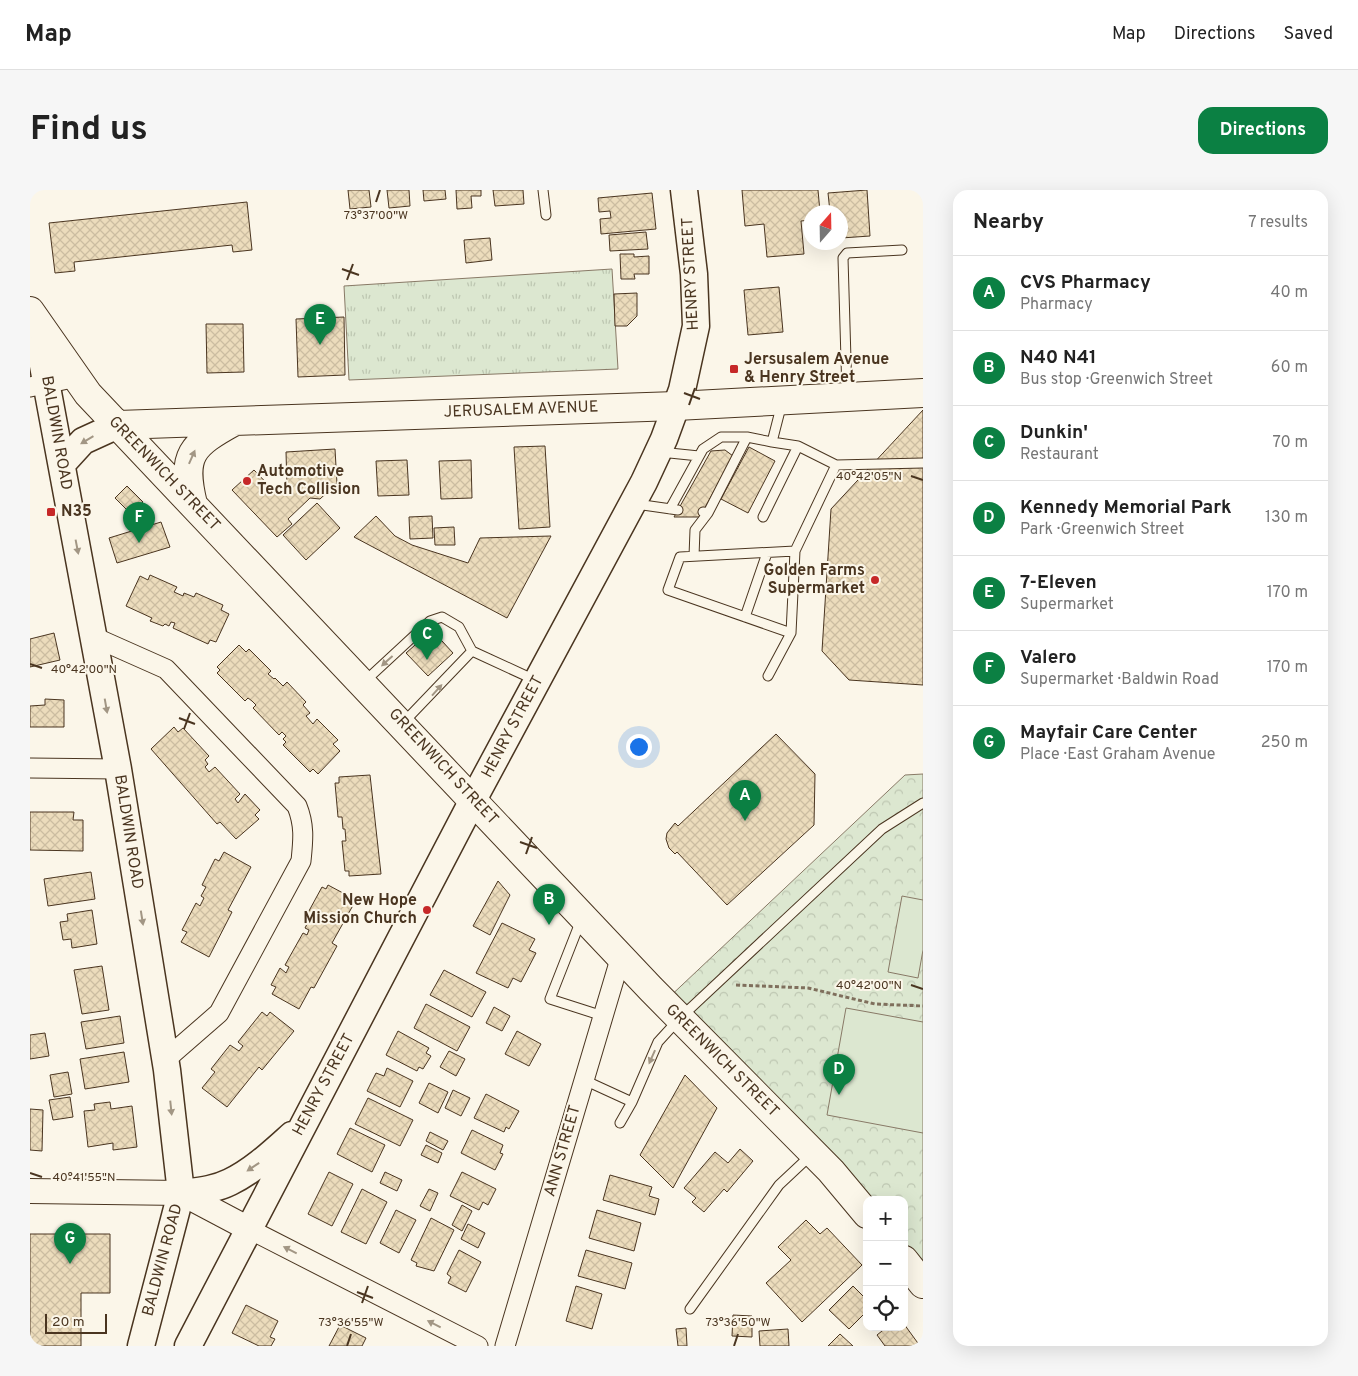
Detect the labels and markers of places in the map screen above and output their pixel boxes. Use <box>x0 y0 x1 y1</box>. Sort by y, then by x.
pin: E <box>304 304 336 345</box>
place label: Jersusalem Avenue & Henry Street <box>744 350 889 388</box>
marker: Jersusalem Avenue & Henry Street <box>728 363 740 375</box>
place label: Automotive Tech Collision <box>257 462 360 500</box>
marker: Automotive Tech Collision <box>241 475 253 487</box>
place label: N35 <box>61 502 92 522</box>
pin: F <box>123 502 155 543</box>
marker: N35 <box>45 506 57 518</box>
place label: Golden Farms Supermarket <box>764 561 865 599</box>
marker: Golden Farms Supermarket <box>869 574 881 586</box>
pin: C <box>411 619 443 660</box>
pin: A <box>729 780 761 821</box>
pin: B <box>533 884 565 925</box>
place label: New Hope Mission Church <box>303 891 417 929</box>
marker: New Hope Mission Church <box>421 904 433 916</box>
pin: D <box>823 1054 855 1095</box>
pin: G <box>54 1223 86 1264</box>

